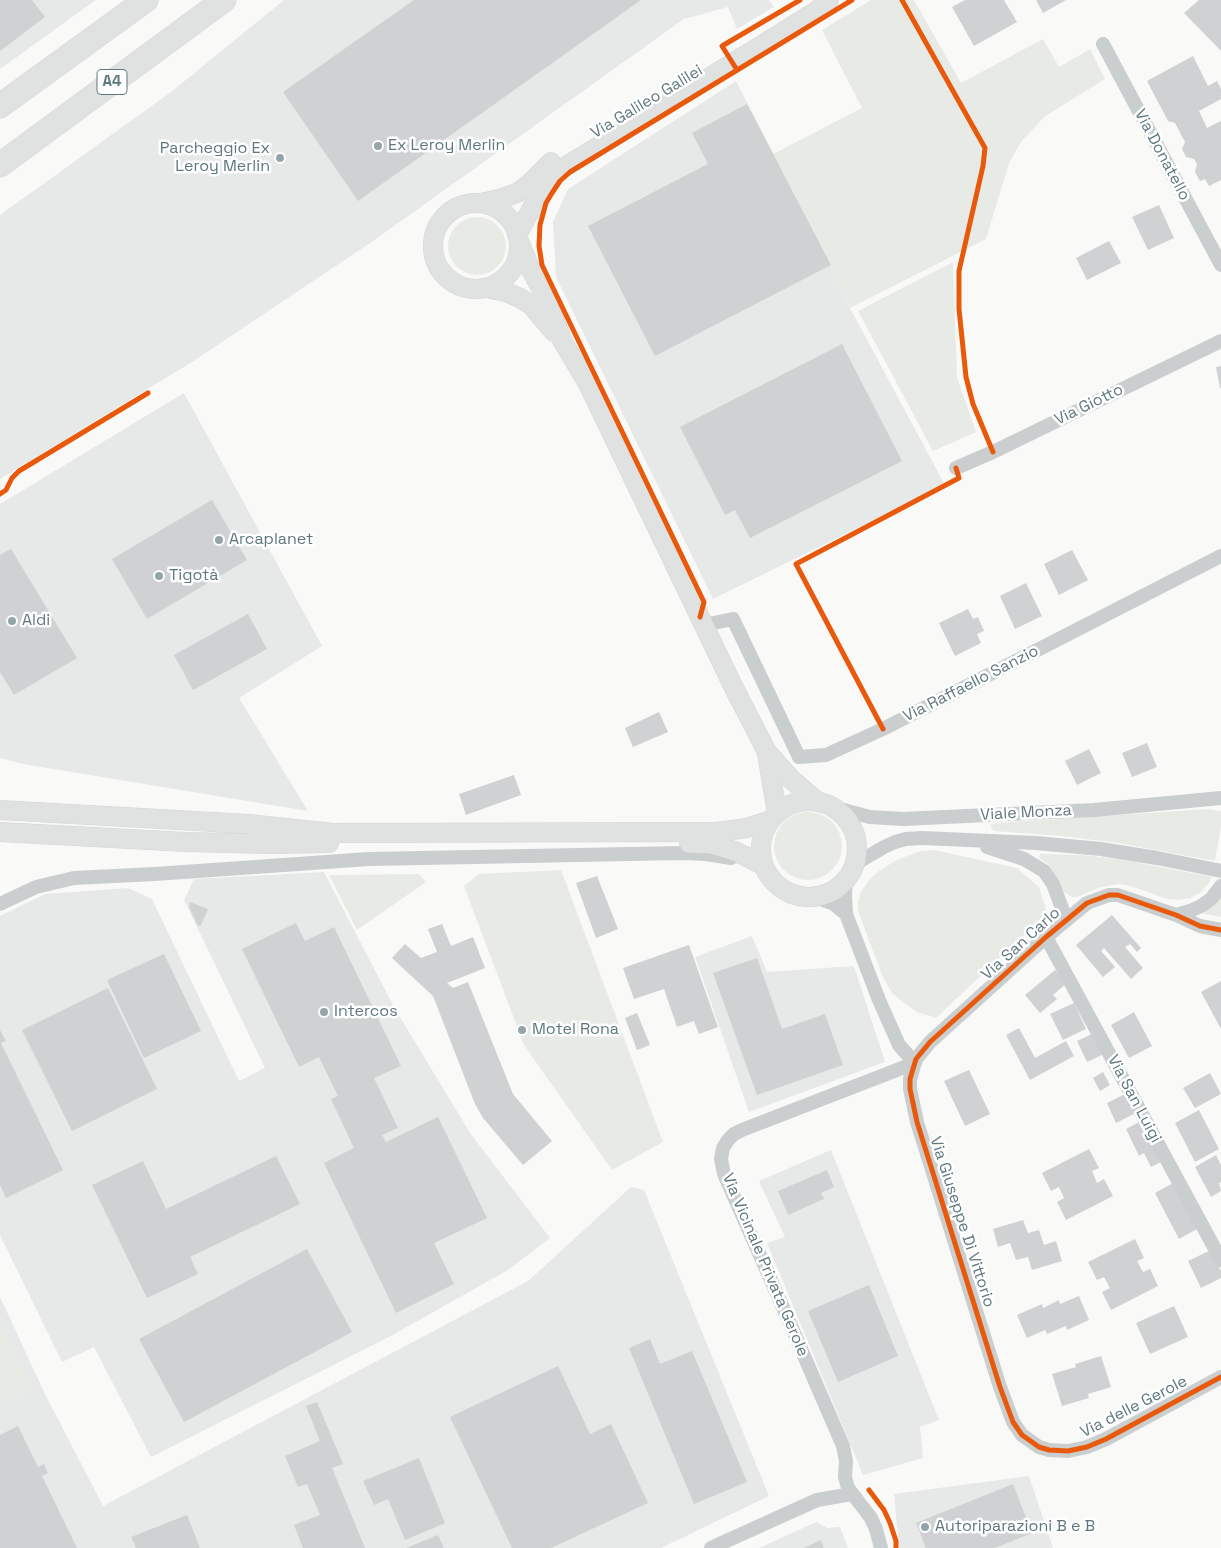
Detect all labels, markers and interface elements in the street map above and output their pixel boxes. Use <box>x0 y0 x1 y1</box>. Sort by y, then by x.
street label: Via Galileo Galilei <box>588 61 706 143</box>
road number: A4 <box>97 70 127 94</box>
street label: Via Donatello <box>1130 106 1194 204</box>
place label: Ex Leroy Merlin <box>388 136 505 156</box>
place label: Parcheggio Ex Leroy Merlin <box>160 139 270 177</box>
marker: Ex Leroy Merlin <box>372 140 384 152</box>
marker: Parcheggio Ex Leroy Merlin <box>274 152 286 164</box>
street label: Via Giotto <box>1052 380 1126 430</box>
place label: Arcaplanet <box>229 530 313 550</box>
marker: Arcaplanet <box>213 534 225 546</box>
place label: Tigotà <box>169 566 219 586</box>
marker: Tigotà <box>153 570 165 582</box>
place label: Aldi <box>22 611 50 631</box>
marker: Aldi <box>6 615 18 627</box>
street label: Via Raffaello Sanzio <box>900 642 1042 726</box>
street label: Viale Monza <box>980 801 1072 825</box>
street label: Via San Carlo <box>978 904 1064 984</box>
place label: Intercos <box>334 1002 398 1022</box>
marker: Intercos <box>318 1006 330 1018</box>
place label: Motel Rona <box>532 1020 619 1040</box>
marker: Motel Rona <box>516 1024 528 1036</box>
street label: Via San Luigi <box>1103 1052 1165 1146</box>
street label: Via Giuseppe Di Vittorio <box>925 1134 999 1310</box>
street label: Via Vicinale Privata Gerole <box>718 1170 812 1360</box>
street label: Via delle Gerole <box>1077 1372 1191 1442</box>
place label: Autoriparazioni B e B <box>935 1517 1095 1537</box>
marker: Autoriparazioni B e B <box>919 1521 931 1533</box>

